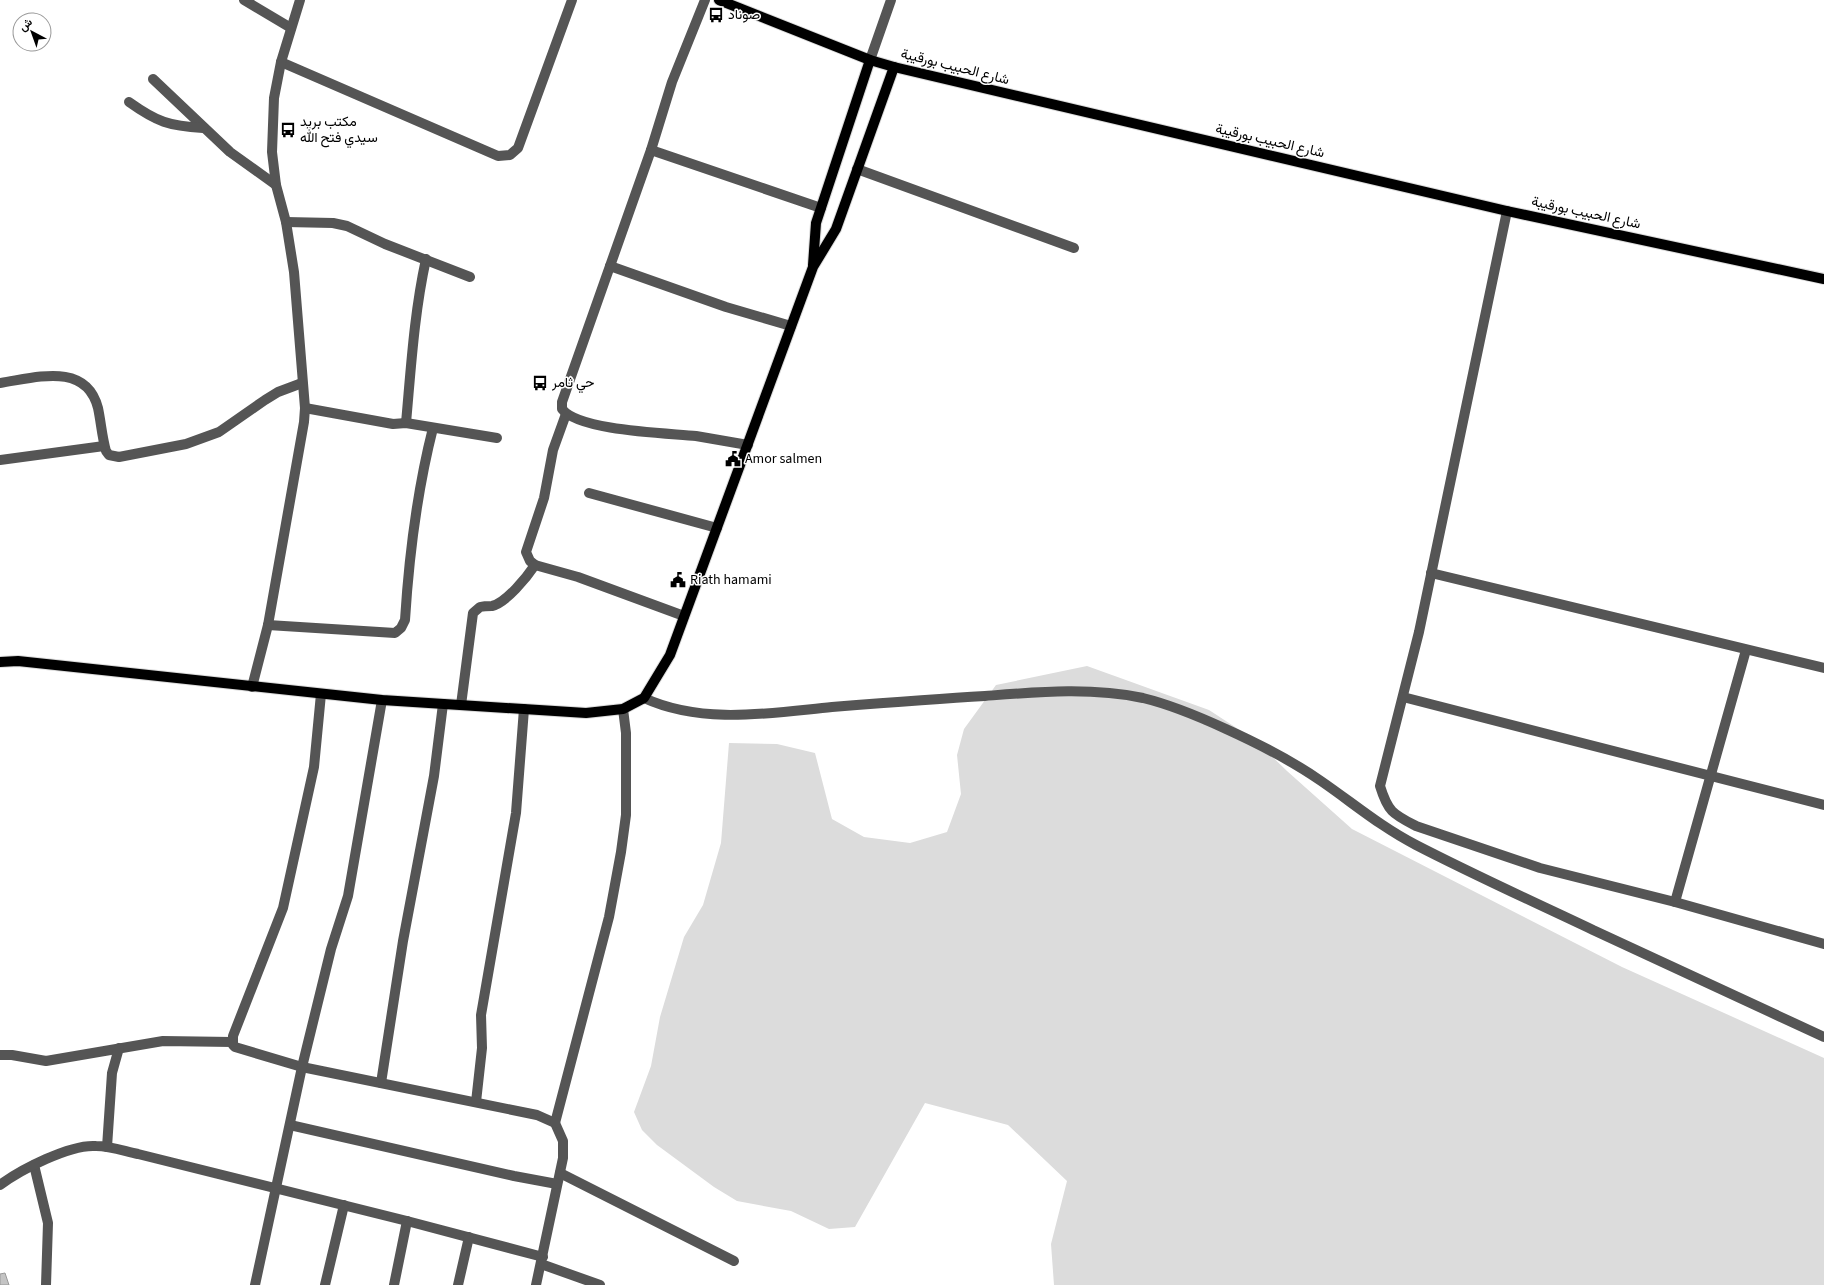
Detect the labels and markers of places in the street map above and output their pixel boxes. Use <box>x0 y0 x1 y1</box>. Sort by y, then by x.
place label: صوناد <box>728 5 761 25</box>
bus stop icon: صوناد <box>707 6 725 24</box>
place label: مكتب بريد سيدي فتح الله <box>300 112 378 149</box>
bus stop icon: مكتب بريد سيدي فتح الله <box>279 121 297 139</box>
place label: حي ثامر <box>551 373 594 394</box>
bus stop icon: حي ثامر <box>531 374 549 392</box>
place label: Amor salmen <box>745 449 822 469</box>
public building icon: Amor salmen <box>724 450 742 468</box>
place label: Riath hamami <box>690 570 772 590</box>
public building icon: Riath hamami <box>669 571 687 589</box>

